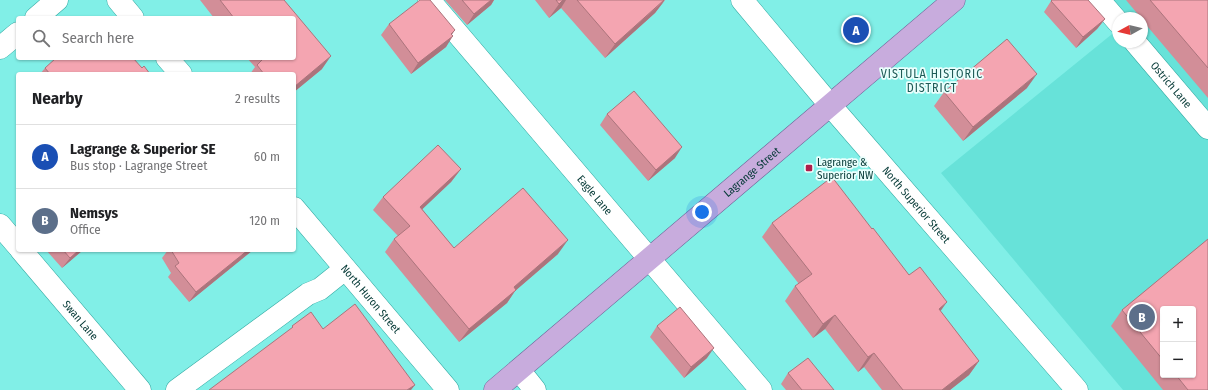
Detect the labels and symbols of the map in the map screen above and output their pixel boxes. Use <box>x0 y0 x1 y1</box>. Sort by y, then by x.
north arrow <box>1112 12 1148 48</box>
pin: A <box>843 15 869 45</box>
street label: Ostrich Lane <box>1148 59 1194 110</box>
district label: VISTULA HISTORIC DISTRICT <box>881 67 983 95</box>
street label: Lagrange Street <box>721 144 783 199</box>
place label: Lagrange & Superior NW <box>817 156 873 182</box>
marker: Lagrange & Superior NW <box>804 163 814 173</box>
street label: North Superior Street <box>880 164 953 246</box>
street label: Eagle Lane <box>574 173 615 217</box>
your location <box>692 202 712 222</box>
street label: North Huron Street <box>338 262 404 336</box>
street label: Swan Lane <box>60 298 101 343</box>
pin: B <box>1129 302 1155 332</box>

